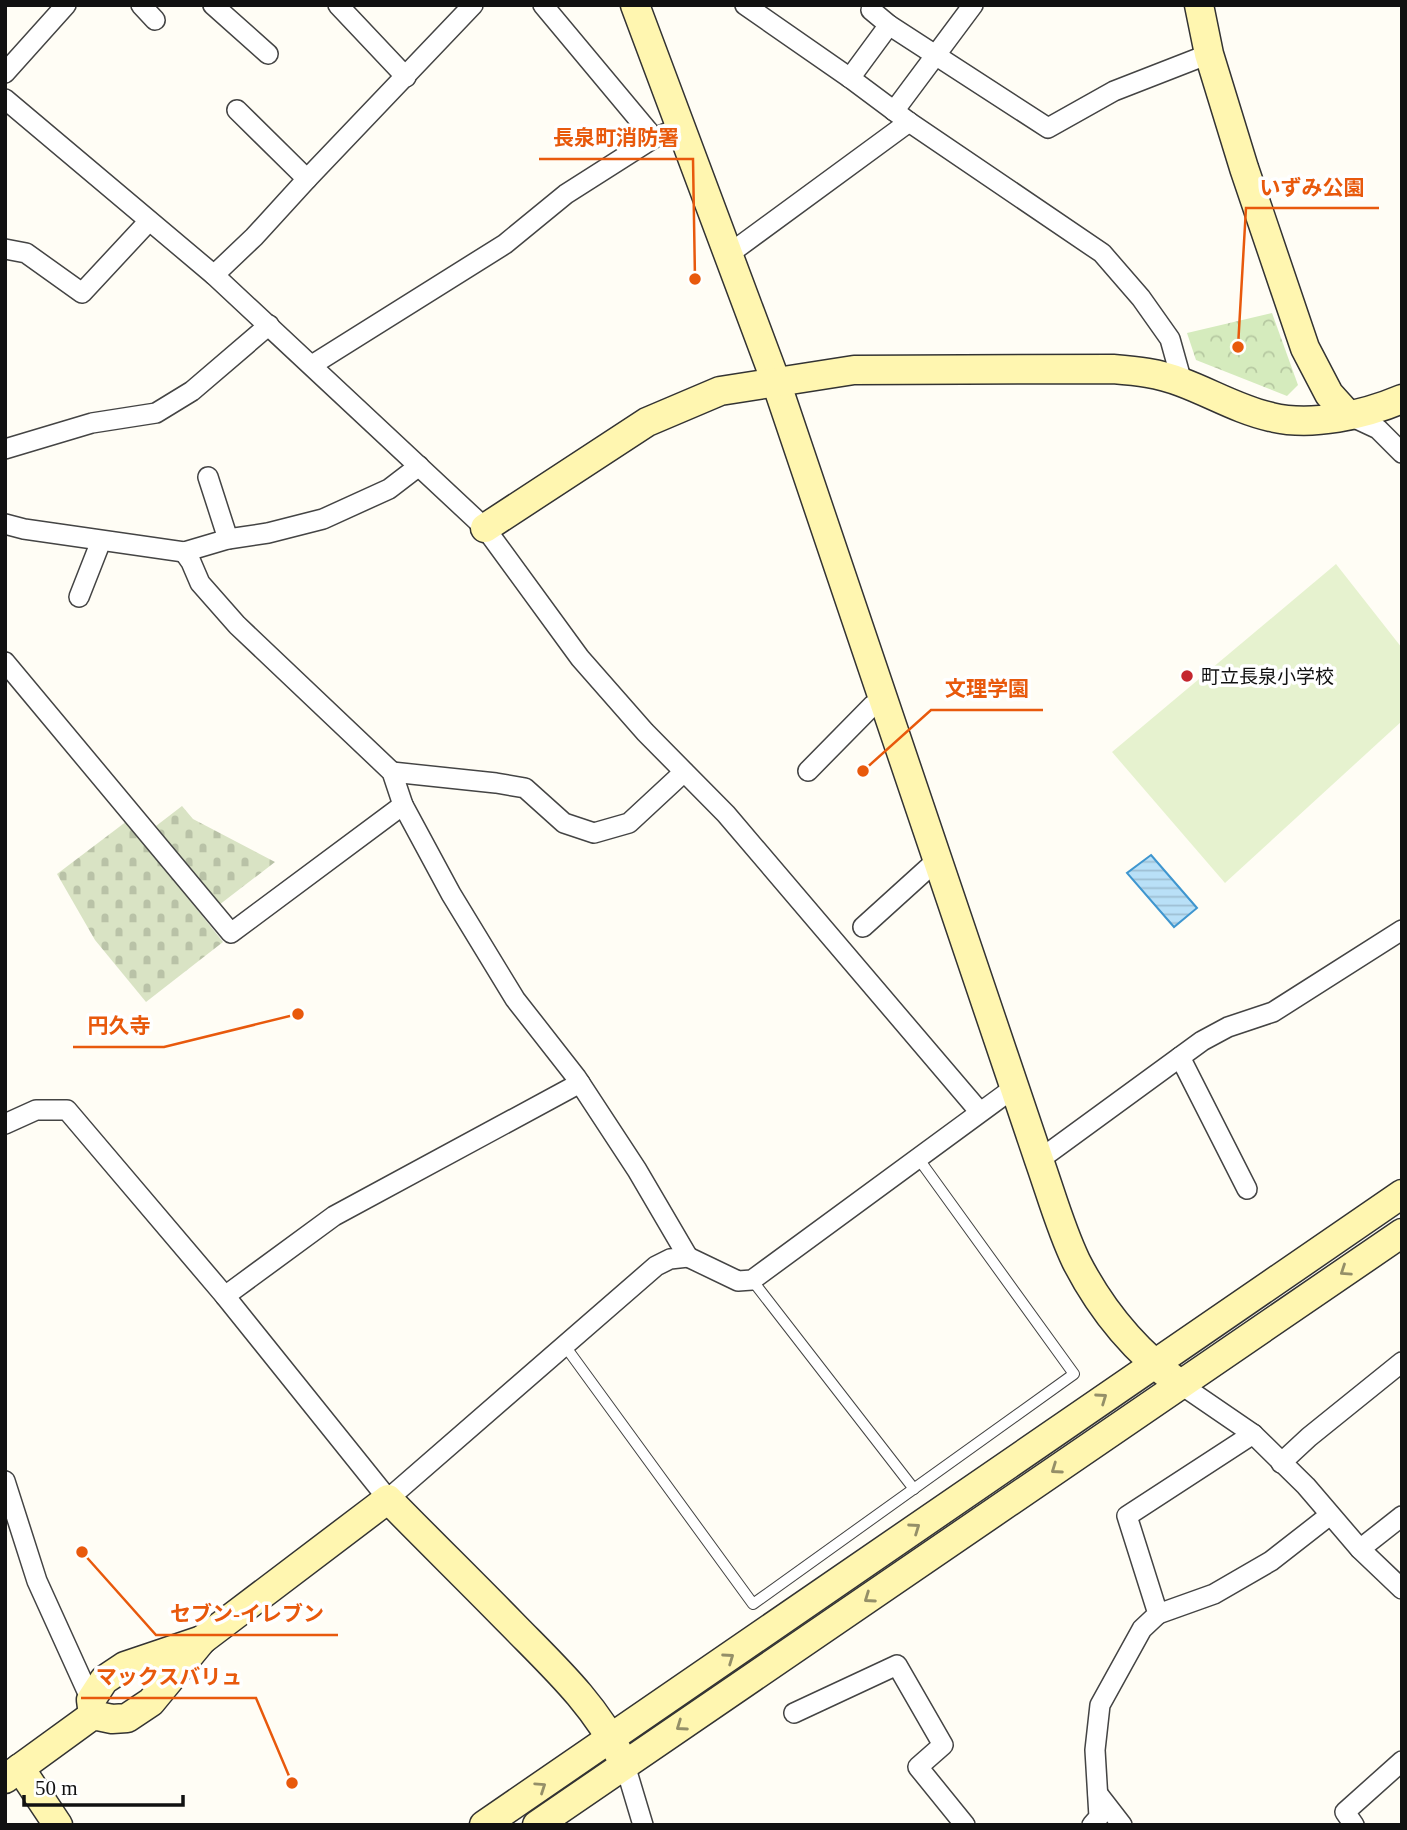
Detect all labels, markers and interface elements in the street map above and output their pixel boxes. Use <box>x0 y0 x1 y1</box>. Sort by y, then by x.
callout: 長泉町消防署 <box>539 117 693 159</box>
text: 長泉町消防署 <box>553 126 679 150</box>
callout: いずみ公園 <box>1246 166 1379 208</box>
text: いずみ公園 <box>1260 176 1365 200</box>
place label: 町立長泉小学校 <box>1201 666 1334 687</box>
callout: 文理学園 <box>931 668 1043 710</box>
marker: 町立長泉小学校 <box>1179 668 1195 684</box>
text: 文理学園 <box>945 677 1029 701</box>
callout: 円久寺 <box>73 1005 164 1047</box>
text: 円久寺 <box>88 1014 151 1038</box>
one-way arrow <box>1340 1263 1353 1275</box>
one-way arrow <box>1094 1394 1107 1406</box>
one-way arrow <box>1051 1461 1064 1473</box>
one-way arrow <box>908 1523 921 1536</box>
one-way arrow <box>864 1589 877 1602</box>
callout: セブン-イレブン <box>156 1593 338 1635</box>
text: セブン-イレブン <box>170 1602 324 1626</box>
one-way arrow <box>721 1653 734 1666</box>
callout: マックスバリュ <box>81 1656 256 1698</box>
text: マックスバリュ <box>96 1665 242 1689</box>
one-way arrow <box>676 1718 689 1730</box>
scale bar <box>24 1764 184 1808</box>
text: 50 m <box>35 1776 78 1800</box>
one-way arrow <box>533 1782 546 1795</box>

